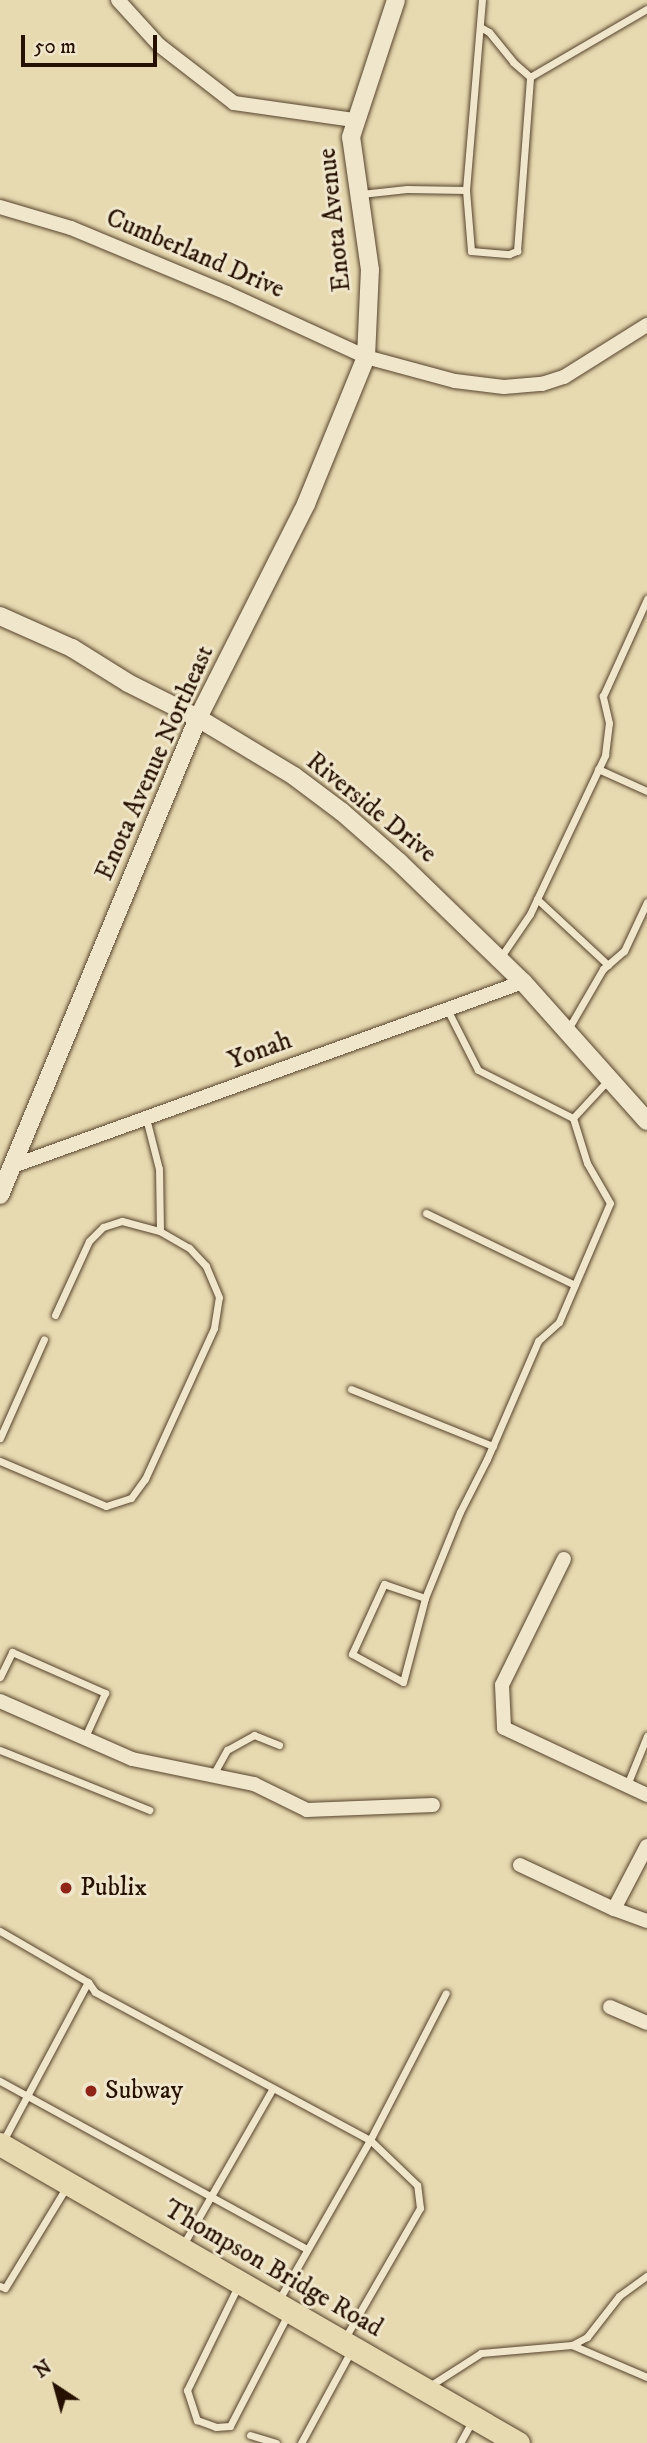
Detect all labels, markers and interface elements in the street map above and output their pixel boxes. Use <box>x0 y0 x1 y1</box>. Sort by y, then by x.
scale bar <box>24 21 161 65</box>
text: 50 m <box>34 34 76 60</box>
street label: Enota Avenue <box>312 147 358 293</box>
street label: Cumberland Drive <box>101 202 289 306</box>
street label: Enota Avenue Northeast <box>89 641 221 885</box>
street label: Riverside Drive <box>300 746 442 870</box>
street label: Yonah <box>224 1025 296 1077</box>
place label: Publix <box>80 1872 147 1904</box>
marker: Publix <box>58 1880 74 1896</box>
place label: Subway <box>105 2075 183 2107</box>
marker: Subway <box>83 2083 99 2099</box>
street label: Thompson Bridge Road <box>158 2194 388 2344</box>
north arrow <box>21 2352 91 2422</box>
text: N <box>30 2356 56 2384</box>

